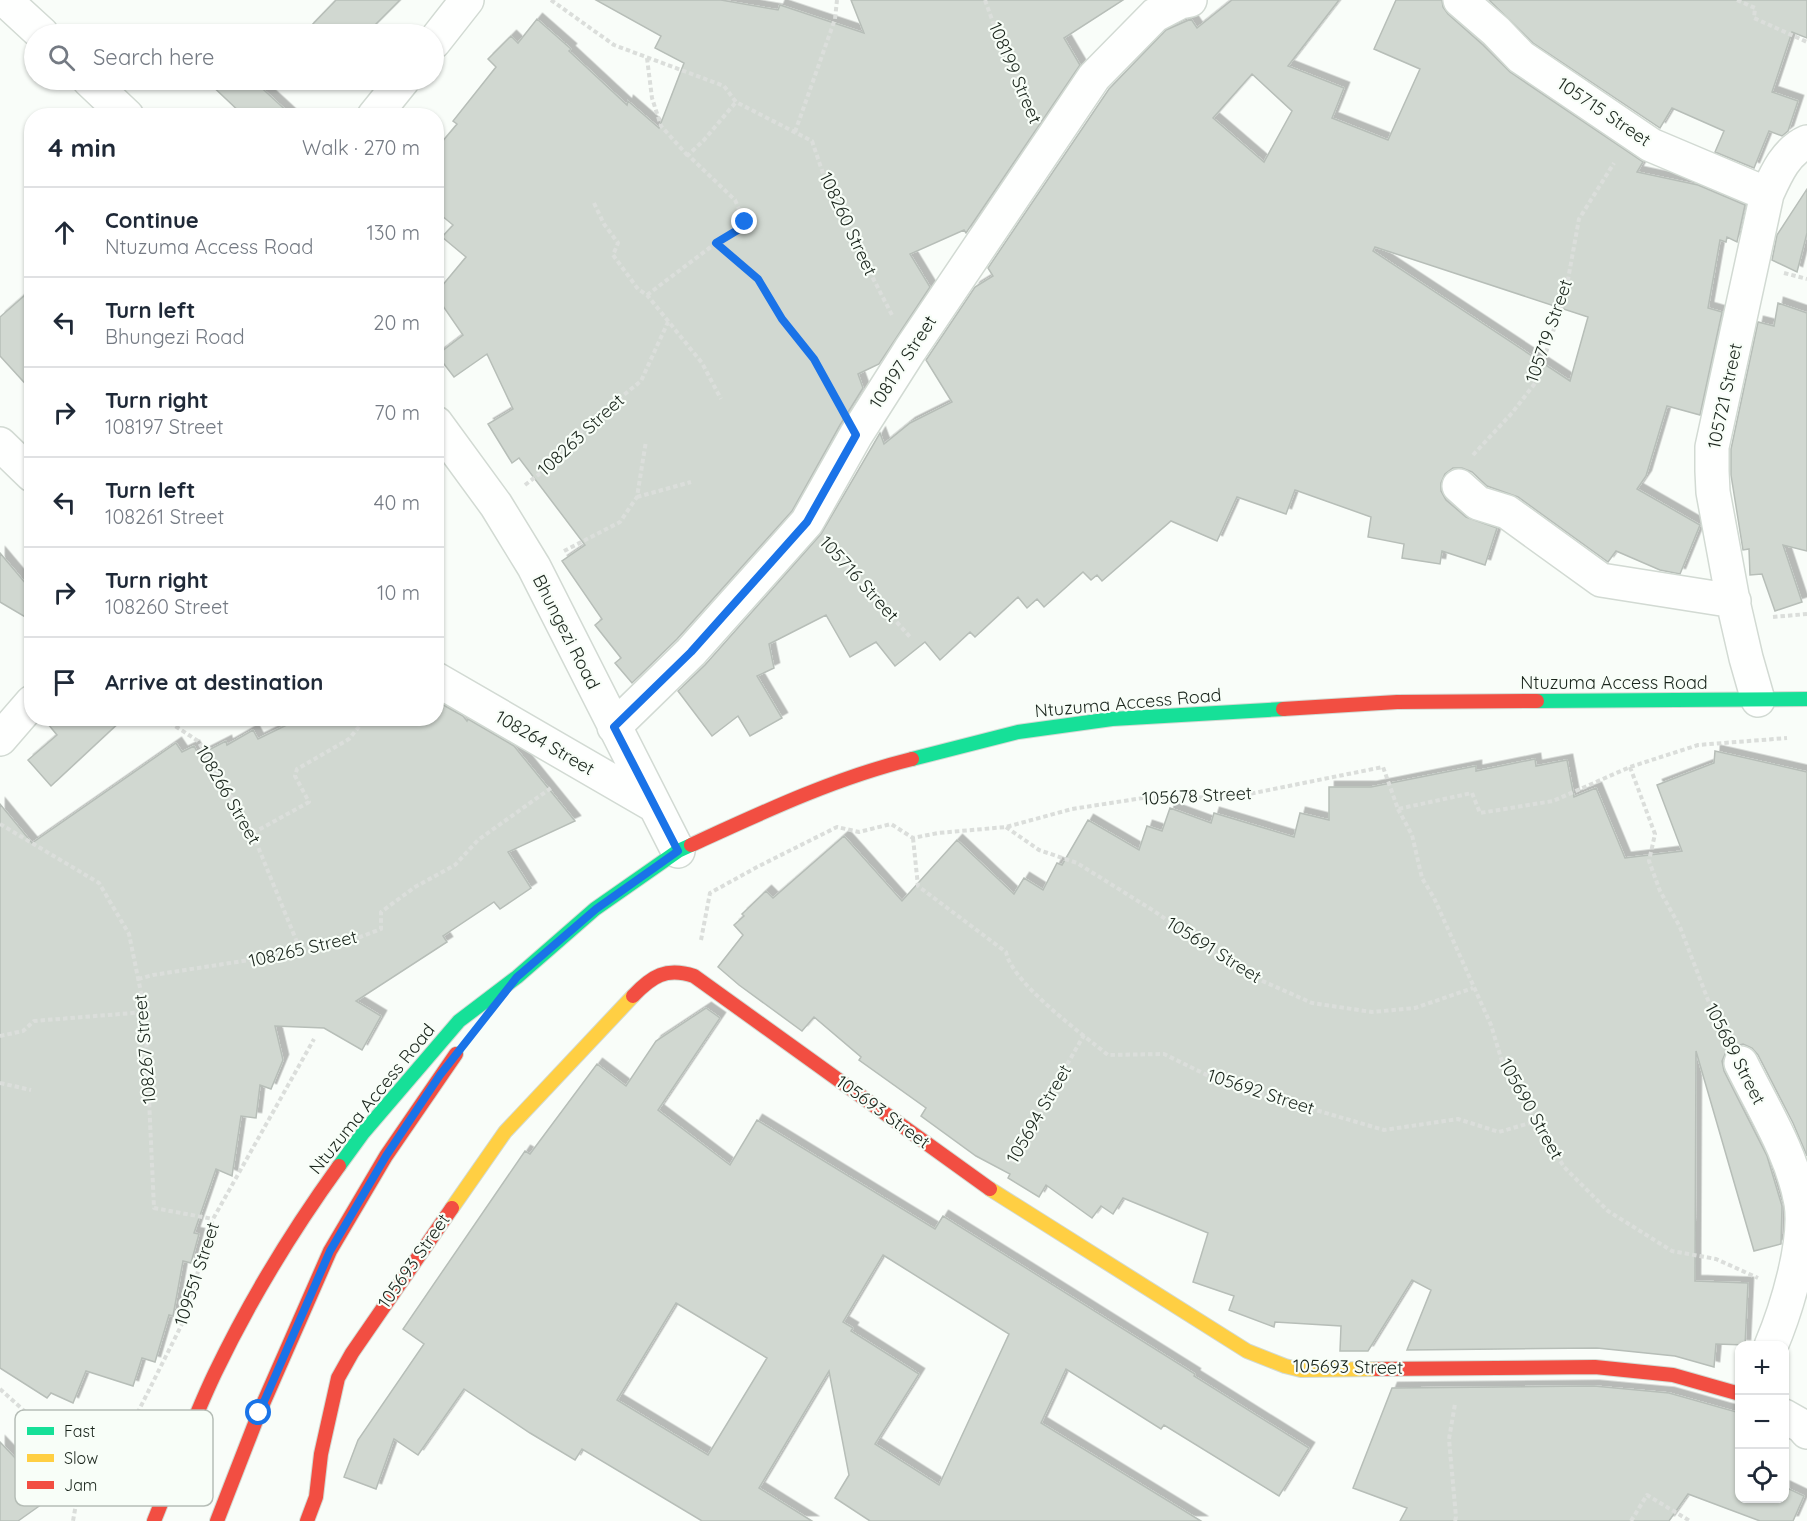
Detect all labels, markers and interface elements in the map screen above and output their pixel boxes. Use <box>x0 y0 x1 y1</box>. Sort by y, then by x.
street label: 108199 Street <box>984 19 1047 127</box>
search box <box>24 24 444 90</box>
icon: search <box>45 41 78 74</box>
text: Search here <box>93 43 214 71</box>
street label: 105715 Street <box>1553 72 1655 151</box>
text: 4 min <box>48 131 116 164</box>
text: Walk · 270 m <box>302 135 420 160</box>
street label: 108260 Street <box>814 168 882 279</box>
text: Continue <box>105 206 199 234</box>
route end <box>731 208 757 234</box>
icon: ahead <box>48 216 81 249</box>
text: 130 m <box>367 220 420 245</box>
text: Ntuzuma Access Road <box>105 234 313 259</box>
street label: 105719 Street <box>1520 276 1577 386</box>
text: Turn left <box>105 296 195 324</box>
icon: left <box>48 306 81 339</box>
text: 20 m <box>373 310 420 335</box>
street label: 108197 Street <box>864 311 941 413</box>
text: Bhungezi Road <box>105 324 245 349</box>
street label: 105721 Street <box>1702 341 1747 451</box>
text: Turn right <box>105 386 209 414</box>
street label: 108263 Street <box>532 389 629 481</box>
icon: right <box>48 396 81 429</box>
text: 70 m <box>374 400 420 425</box>
text: 108197 Street <box>105 414 223 439</box>
text: Turn left <box>105 476 195 504</box>
icon: left <box>48 486 81 519</box>
text: 40 m <box>374 490 420 515</box>
text: 108261 Street <box>105 504 224 529</box>
street label: 105716 Street <box>815 531 904 626</box>
text: Turn right <box>105 566 209 594</box>
street label: Bhungezi Road <box>528 571 605 693</box>
icon: right <box>48 576 81 609</box>
text: 10 m <box>377 580 420 605</box>
text: 108260 Street <box>105 594 229 619</box>
icon: arrive <box>48 666 81 699</box>
text: Arrive at destination <box>105 668 323 696</box>
street label: Ntuzuma Access Road <box>1520 671 1708 694</box>
street label: Ntuzuma Access Road <box>1034 683 1222 722</box>
street label: 108264 Street <box>492 705 599 780</box>
street label: 108266 Street <box>191 741 266 848</box>
street label: 105678 Street <box>1141 781 1252 810</box>
street label: 105691 Street <box>1162 911 1266 988</box>
street label: 108265 Street <box>246 925 359 972</box>
street label: 108267 Street <box>128 993 161 1105</box>
street label: 105689 Street <box>1700 999 1771 1108</box>
street label: Ntuzuma Access Road <box>304 1019 440 1179</box>
street label: 105690 Street <box>1494 1054 1569 1163</box>
street label: 105694 Street <box>1001 1060 1076 1167</box>
street label: 105692 Street <box>1205 1063 1317 1120</box>
street label: 105693 Street <box>832 1070 935 1153</box>
street label: 105693 Street <box>372 1209 455 1313</box>
street label: 109551 Street <box>169 1219 224 1329</box>
map controls <box>1735 1341 1789 1503</box>
button: + <box>1735 1341 1789 1395</box>
street label: 105693 Street <box>1293 1354 1403 1379</box>
button: − <box>1735 1395 1789 1449</box>
route start <box>245 1399 271 1425</box>
legend <box>15 1410 213 1506</box>
text: Fast <box>64 1421 95 1441</box>
text: Slow <box>64 1448 98 1468</box>
button: locate <box>1735 1449 1789 1503</box>
text: Jam <box>64 1475 97 1495</box>

